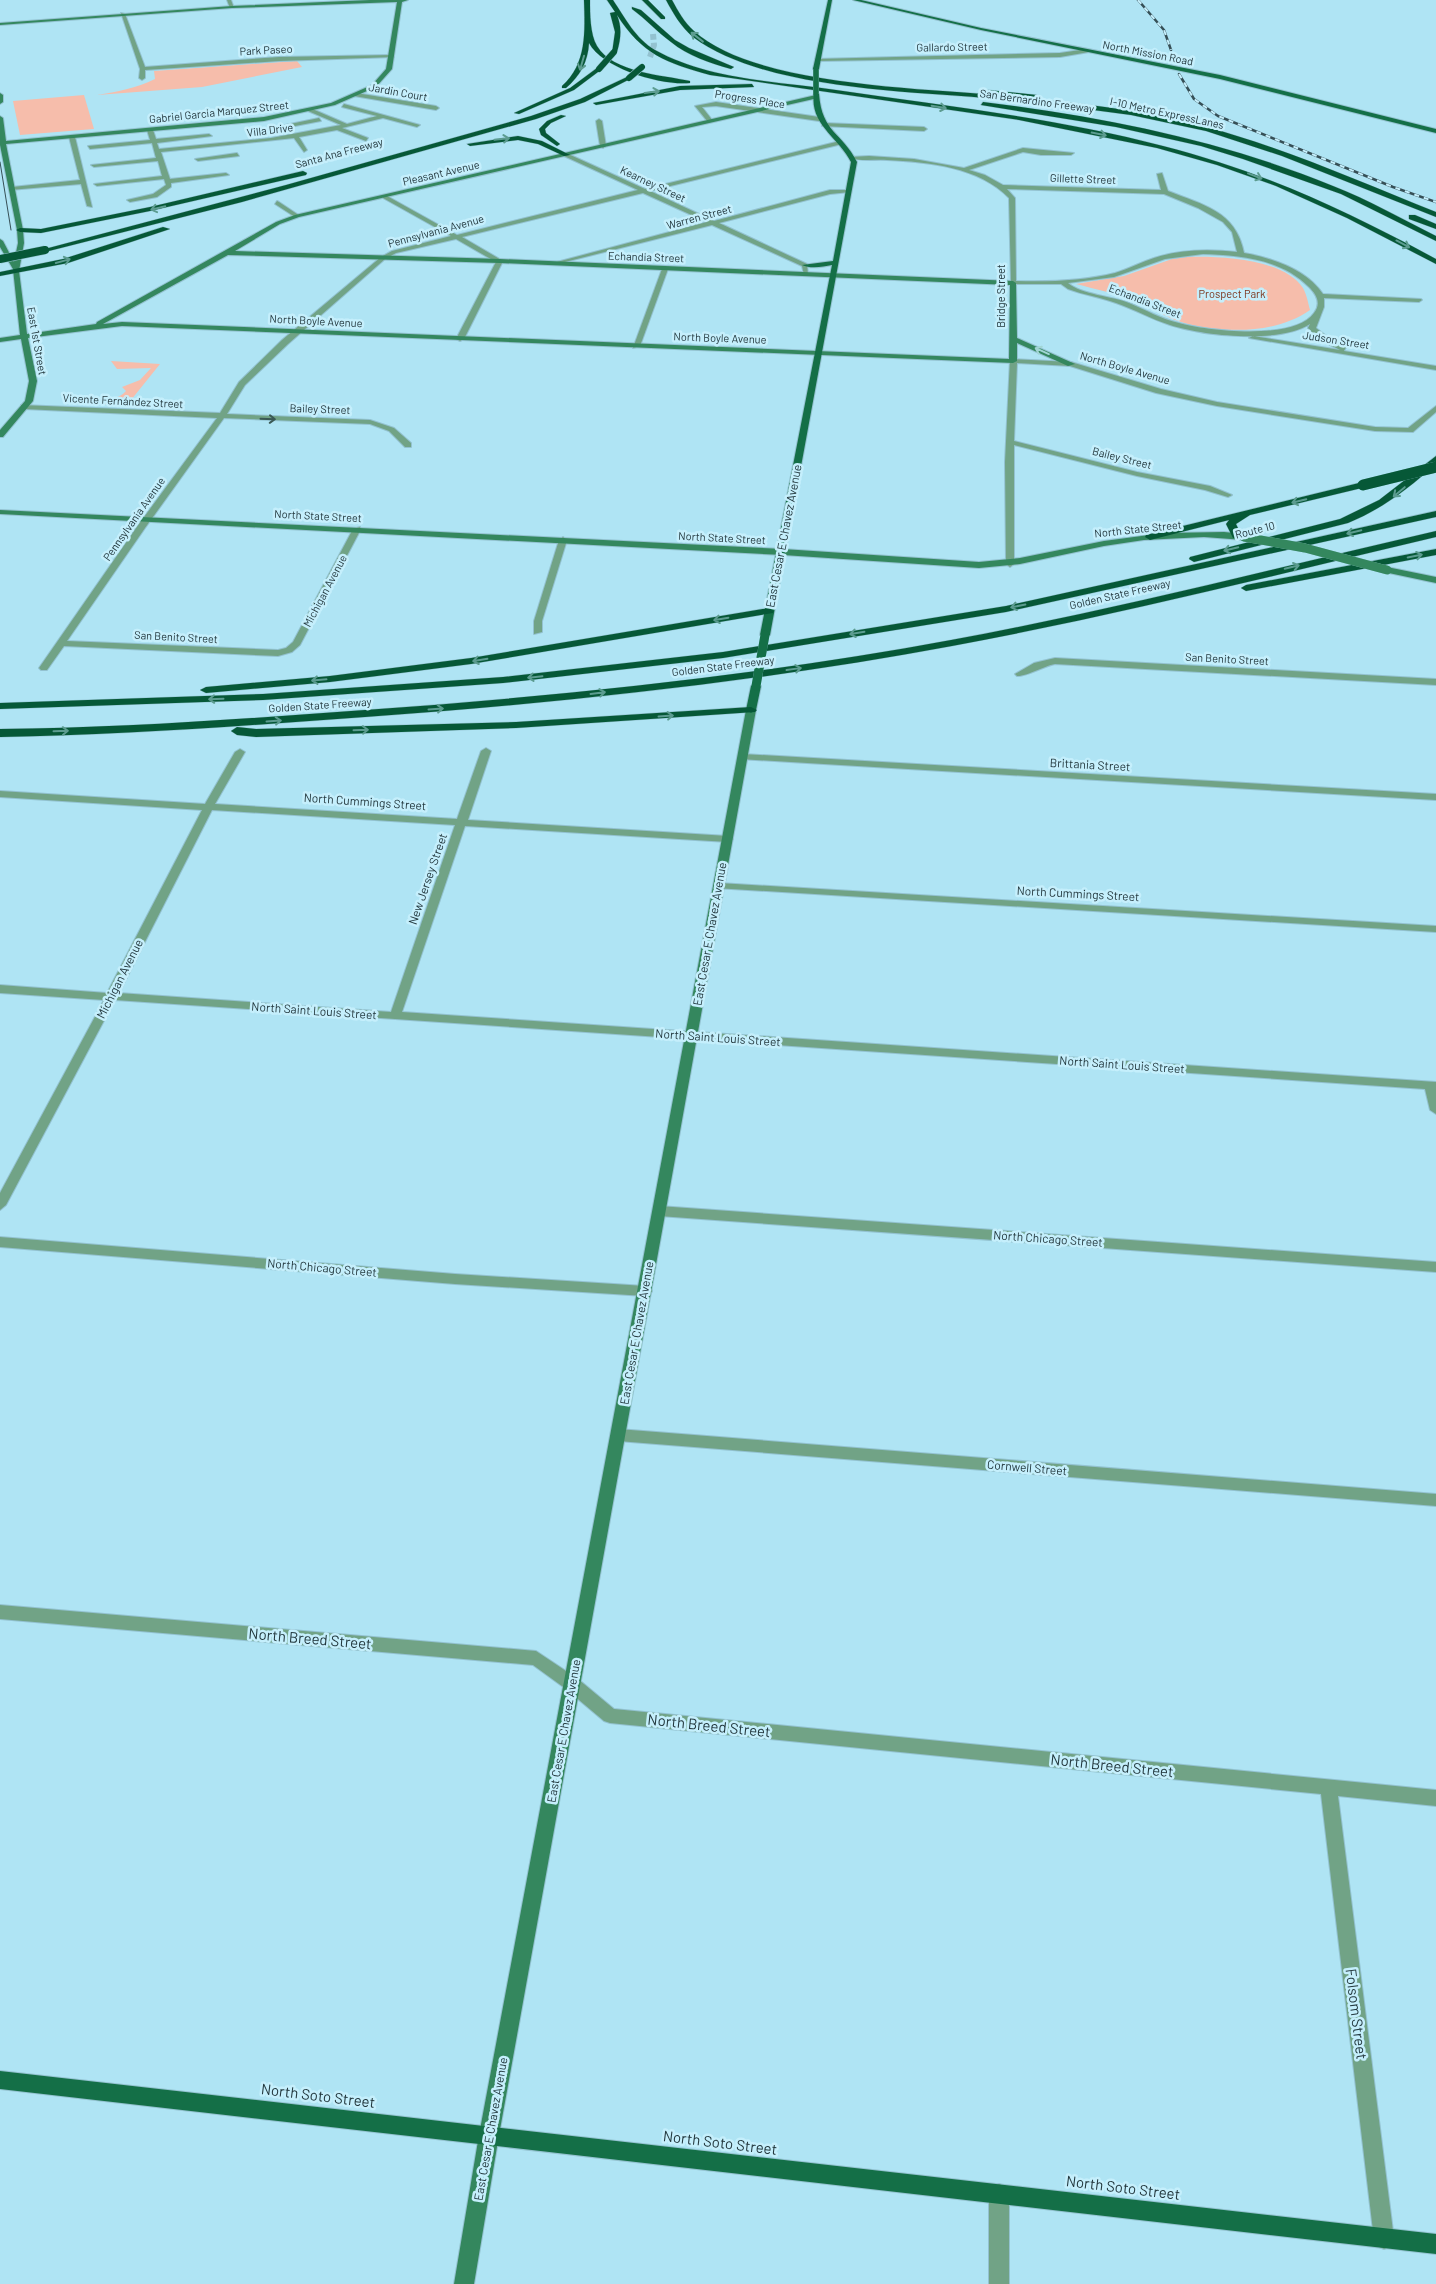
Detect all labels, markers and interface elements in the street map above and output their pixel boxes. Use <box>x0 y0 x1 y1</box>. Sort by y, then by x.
one-way arrow <box>690 32 704 42</box>
street label: North Mission Road <box>1102 37 1195 68</box>
street label: Gallardo Street <box>916 39 988 54</box>
street label: Park Paseo <box>239 42 293 57</box>
one-way arrow <box>576 55 586 71</box>
street label: Jardin Court <box>368 80 429 103</box>
street label: San Bernardino Freeway <box>979 86 1095 115</box>
one-way arrow <box>644 87 660 97</box>
street label: Progress Place <box>714 87 786 110</box>
street label: I-10 Metro ExpressLanes <box>1109 94 1225 131</box>
street label: Gabriel Garcia Marquez Street <box>148 98 290 125</box>
one-way arrow <box>930 102 946 112</box>
street label: Villa Drive <box>246 120 294 139</box>
one-way arrow <box>1090 130 1106 139</box>
one-way arrow <box>493 134 509 144</box>
street label: Santa Ana Freeway <box>294 135 384 170</box>
street label: Pleasant Avenue <box>401 157 481 188</box>
street label: Kearney Street <box>618 163 688 204</box>
street label: Gillette Street <box>1050 171 1116 186</box>
one-way arrow <box>1247 172 1263 181</box>
street label: Warren Street <box>665 202 733 231</box>
one-way arrow <box>150 204 166 213</box>
street label: Pennsylvania Avenue <box>386 211 485 250</box>
one-way arrow <box>1395 240 1410 249</box>
street label: Echandia Street <box>608 249 684 264</box>
one-way arrow <box>55 256 71 265</box>
street label: Bridge Street <box>994 264 1007 328</box>
street label: Echandia Street <box>1107 281 1183 320</box>
park label: Prospect Park <box>1198 287 1266 300</box>
street label: East 1st Street <box>25 306 50 376</box>
street label: North Boyle Avenue <box>269 312 363 329</box>
street label: Judson Street <box>1302 328 1371 351</box>
street label: North Boyle Avenue <box>673 329 767 346</box>
one-way arrow <box>1035 346 1050 356</box>
street label: North Boyle Avenue <box>1079 348 1172 387</box>
street label: Vicente Fernández Street <box>62 391 184 410</box>
street label: Bailey Street <box>289 401 351 416</box>
one-way arrow <box>260 414 276 423</box>
street label: Bailey Street <box>1091 444 1153 471</box>
street label: East Cesar E Chavez Avenue <box>762 463 804 609</box>
street label: Pennsylvania Avenue <box>100 474 167 563</box>
one-way arrow <box>1393 486 1406 497</box>
one-way arrow <box>1292 497 1308 506</box>
street label: North State Street <box>274 507 362 524</box>
street label: North State Street <box>1094 517 1182 540</box>
street label: Route 10 <box>1234 518 1276 541</box>
one-way arrow <box>1347 528 1363 537</box>
street label: North State Street <box>678 529 766 546</box>
one-way arrow <box>1223 545 1239 554</box>
one-way arrow <box>1406 551 1422 560</box>
street label: Michigan Avenue <box>300 552 349 629</box>
one-way arrow <box>1284 562 1300 571</box>
street label: Golden State Freeway <box>1068 576 1172 611</box>
one-way arrow <box>1010 602 1026 612</box>
one-way arrow <box>713 615 729 625</box>
street label: San Benito Street <box>134 628 218 645</box>
one-way arrow <box>850 629 866 639</box>
street label: San Benito Street <box>1185 650 1269 667</box>
street label: Golden State Freeway <box>671 653 775 678</box>
one-way arrow <box>472 655 488 665</box>
one-way arrow <box>785 663 801 673</box>
one-way arrow <box>528 672 544 682</box>
one-way arrow <box>311 675 327 685</box>
one-way arrow <box>589 688 605 698</box>
one-way arrow <box>208 694 224 704</box>
street label: Golden State Freeway <box>268 694 372 715</box>
one-way arrow <box>428 704 444 714</box>
one-way arrow <box>658 711 674 720</box>
one-way arrow <box>266 716 282 726</box>
one-way arrow <box>353 725 369 735</box>
one-way arrow <box>52 726 69 736</box>
street label: Brittania Street <box>1049 755 1131 773</box>
street label: North Cummings Street <box>303 790 427 812</box>
street label: New Jersey Street <box>405 831 449 926</box>
street label: East Cesar E Chavez Avenue <box>689 861 729 1007</box>
street label: North Cummings Street <box>1016 883 1140 903</box>
street label: Michigan Avenue <box>93 937 145 1020</box>
street label: North Saint Louis Street <box>251 999 377 1021</box>
street label: North Saint Louis Street <box>655 1026 781 1048</box>
street label: North Saint Louis Street <box>1059 1053 1185 1075</box>
street label: North Chicago Street <box>993 1227 1103 1249</box>
street label: North Chicago Street <box>267 1255 377 1279</box>
street label: East Cesar E Chavez Avenue <box>616 1260 656 1406</box>
street label: Cornwell Street <box>987 1457 1068 1477</box>
street label: North Breed Street <box>248 1624 372 1652</box>
street label: East Cesar E Chavez Avenue <box>543 1658 583 1804</box>
street label: North Breed Street <box>647 1710 771 1740</box>
street label: North Breed Street <box>1050 1750 1174 1780</box>
street label: Folsom Street <box>1342 1967 1371 2060</box>
street label: East Cesar E Chavez Avenue <box>470 2056 510 2202</box>
street label: North Soto Street <box>260 2079 376 2111</box>
street label: North Soto Street <box>662 2126 778 2158</box>
street label: North Soto Street <box>1065 2171 1181 2203</box>

